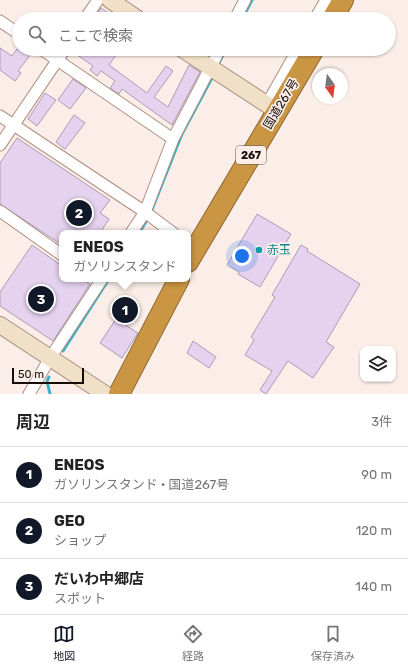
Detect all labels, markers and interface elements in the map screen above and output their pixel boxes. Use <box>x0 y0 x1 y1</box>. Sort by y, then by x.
search box <box>12 12 396 56</box>
icon: search <box>26 23 48 45</box>
text: ここで検索 <box>58 27 133 45</box>
north arrow <box>312 68 348 104</box>
street label: 国道267号 <box>261 76 301 132</box>
road number: 267 <box>236 146 266 164</box>
pin: 2 <box>66 198 92 228</box>
popup <box>59 230 191 282</box>
text: ENEOS <box>73 238 124 256</box>
place label: 赤玉 <box>267 243 291 257</box>
marker: 赤玉 <box>254 245 264 255</box>
your location <box>232 246 252 266</box>
text: ガソリンスタンド <box>73 259 177 274</box>
pin: 3 <box>28 284 54 314</box>
pin: 1 <box>112 295 138 325</box>
map controls <box>360 346 396 382</box>
button: layers <box>360 346 396 382</box>
scale bar <box>12 366 84 385</box>
text: 50 m <box>18 368 44 381</box>
text: 周辺 <box>16 412 50 432</box>
text: 3件 <box>371 414 392 429</box>
text: ENEOS <box>54 456 105 474</box>
text: 1 <box>26 467 32 482</box>
text: 90 m <box>361 467 392 482</box>
text: ガソリンスタンド · 国道267号 <box>54 477 229 492</box>
text: GEO <box>54 512 85 530</box>
text: 2 <box>25 523 33 538</box>
text: 120 m <box>356 523 392 538</box>
text: ショップ <box>54 533 106 548</box>
text: だいわ中郷店 <box>54 570 144 588</box>
text: 3 <box>25 579 33 594</box>
text: 140 m <box>355 579 392 594</box>
text: スポット <box>54 591 106 606</box>
tab: 地図 <box>53 623 75 663</box>
tab: 経路 <box>182 623 204 663</box>
tab: 保存済み <box>311 623 355 663</box>

